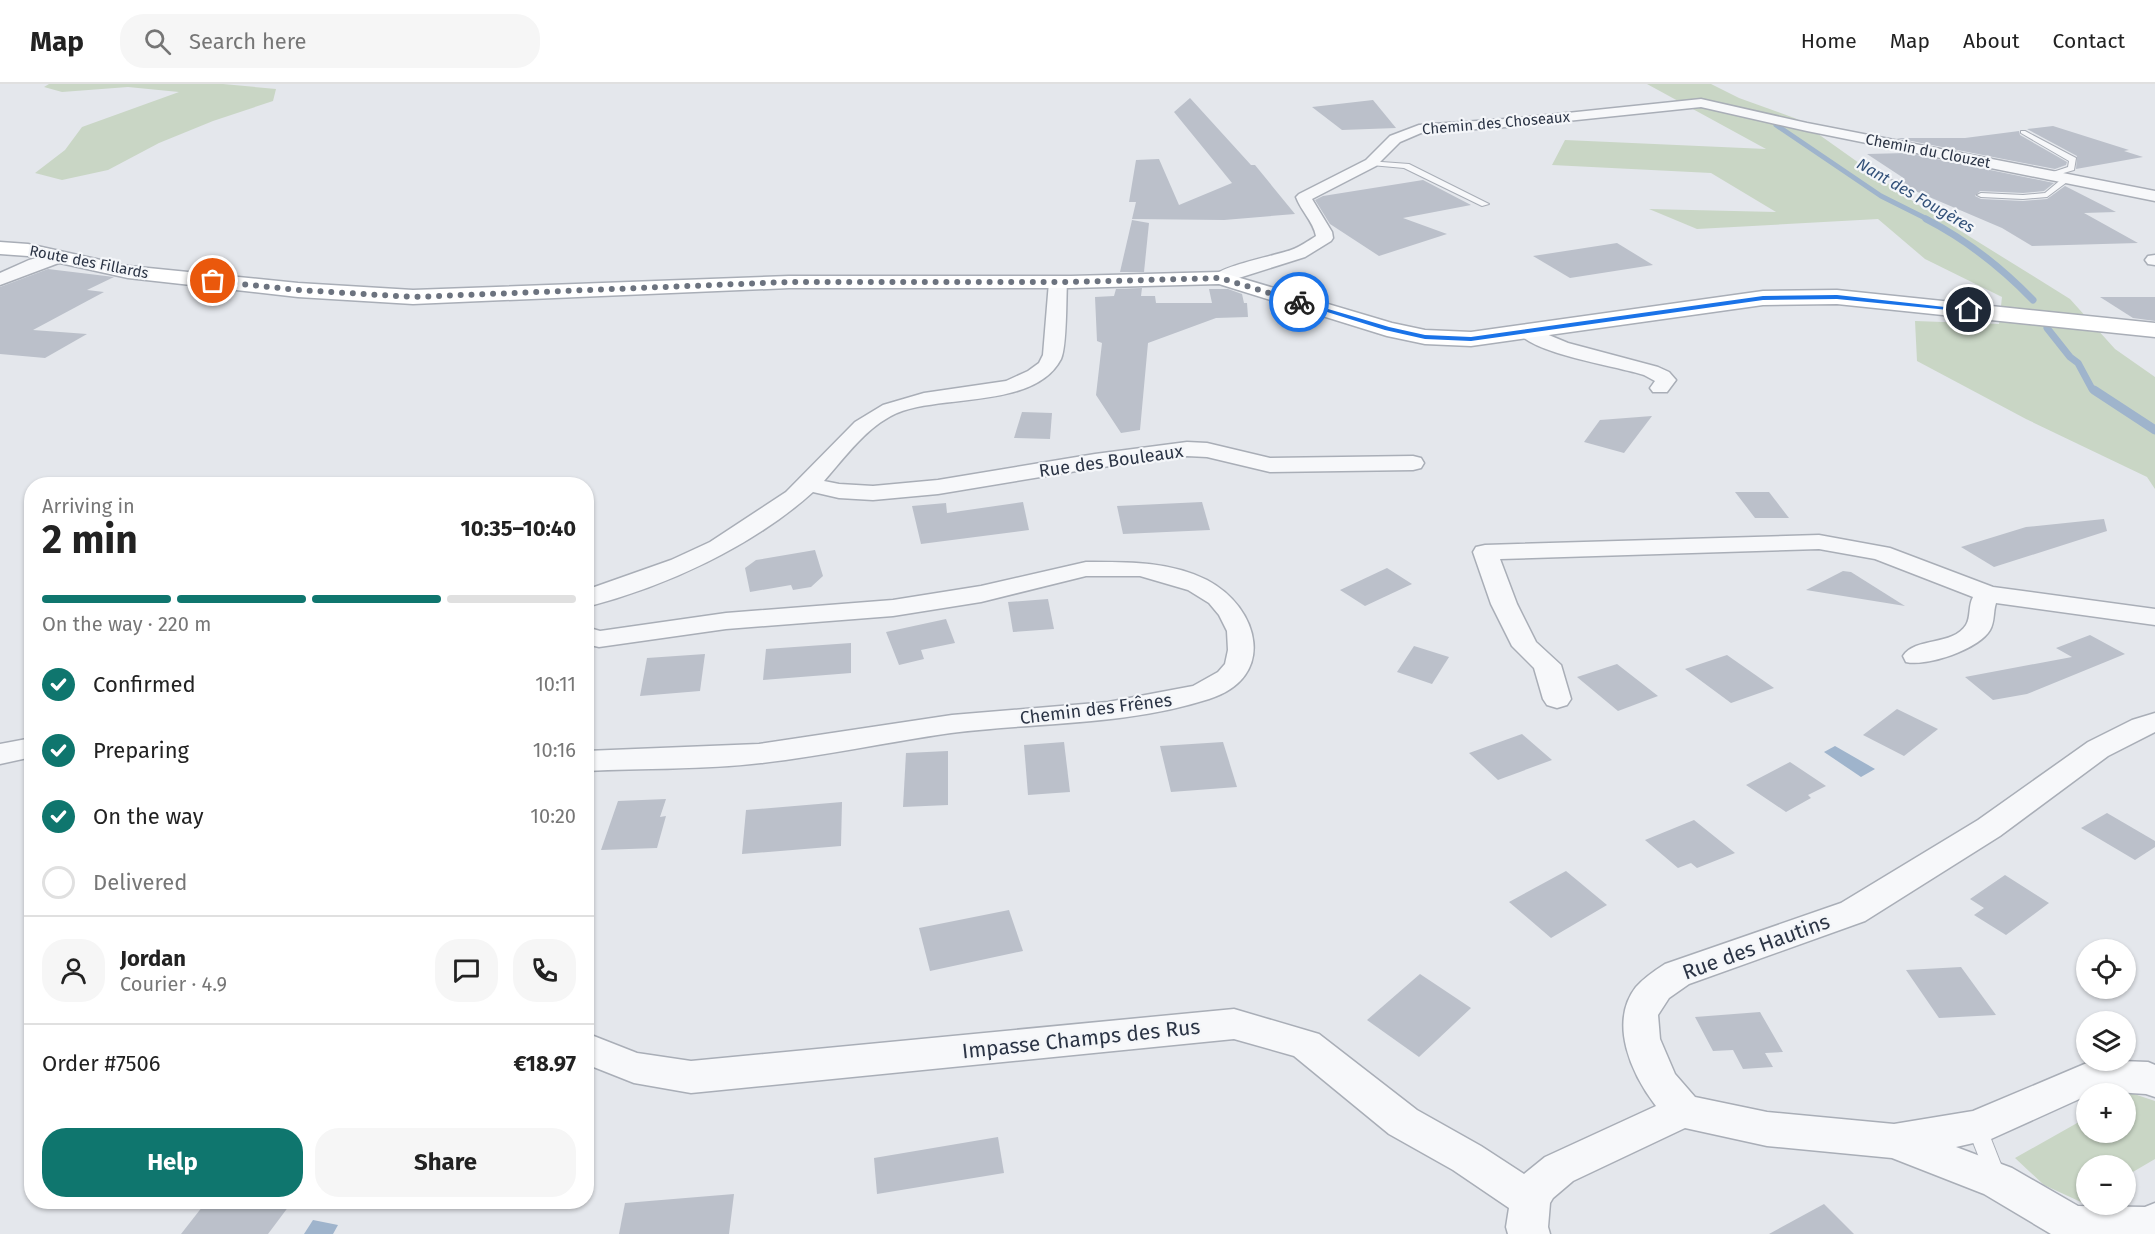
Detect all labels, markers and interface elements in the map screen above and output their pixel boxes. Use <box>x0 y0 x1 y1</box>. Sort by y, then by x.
search box <box>120 14 540 68</box>
text: Map <box>30 25 84 58</box>
icon: search <box>141 25 174 58</box>
text: Search here <box>189 28 307 55</box>
text: Home <box>1801 28 1857 54</box>
text: Map <box>1890 28 1930 54</box>
text: About <box>1963 28 2020 54</box>
text: Contact <box>2053 28 2125 54</box>
street label: Chemin des Choseaux <box>1421 108 1571 138</box>
street label: Chemin du Clouzet <box>1864 130 1993 172</box>
water label: Nant des Fougères <box>1854 154 1978 237</box>
street label: Route des Fillards <box>28 242 150 282</box>
pin <box>187 255 238 306</box>
icon: bag <box>196 264 229 297</box>
courier <box>1269 272 1329 332</box>
pin <box>1943 284 1994 335</box>
icon: bike <box>1283 286 1316 319</box>
icon: home <box>1952 293 1985 326</box>
street label: Rue des Bouleaux <box>1037 440 1185 482</box>
text: Arriving in <box>42 494 135 518</box>
text: 10:35–10:40 <box>461 515 576 542</box>
text: 2 min <box>42 517 138 563</box>
text: On the way · 220 m <box>42 612 211 636</box>
icon: check <box>42 668 75 701</box>
text: Confirmed <box>93 671 196 698</box>
text: 10:11 <box>535 672 576 696</box>
street label: Chemin des Frênes <box>1019 689 1173 729</box>
icon: check <box>42 734 75 767</box>
text: Preparing <box>93 737 189 764</box>
text: 10:16 <box>533 738 576 762</box>
icon: check <box>42 800 75 833</box>
text: On the way <box>93 803 204 830</box>
text: 10:20 <box>530 804 576 828</box>
text: Delivered <box>93 869 188 896</box>
street label: Rue des Hautins <box>1679 908 1833 986</box>
button: person <box>42 939 105 1002</box>
button: chat <box>435 939 498 1002</box>
button: phone <box>513 939 576 1002</box>
map controls <box>2076 939 2136 1215</box>
button: locate <box>2076 939 2136 999</box>
text: Jordan <box>120 945 186 972</box>
text: Courier · 4.9 <box>120 972 227 996</box>
button: layers <box>2076 1011 2136 1071</box>
street label: Impasse Champs des Rus <box>961 1014 1202 1064</box>
text: Order #7506 <box>42 1050 160 1077</box>
text: €18.97 <box>514 1050 576 1077</box>
button: + <box>2076 1083 2136 1143</box>
button: Help <box>42 1128 303 1197</box>
button: Share <box>315 1128 576 1197</box>
button: − <box>2076 1155 2136 1215</box>

